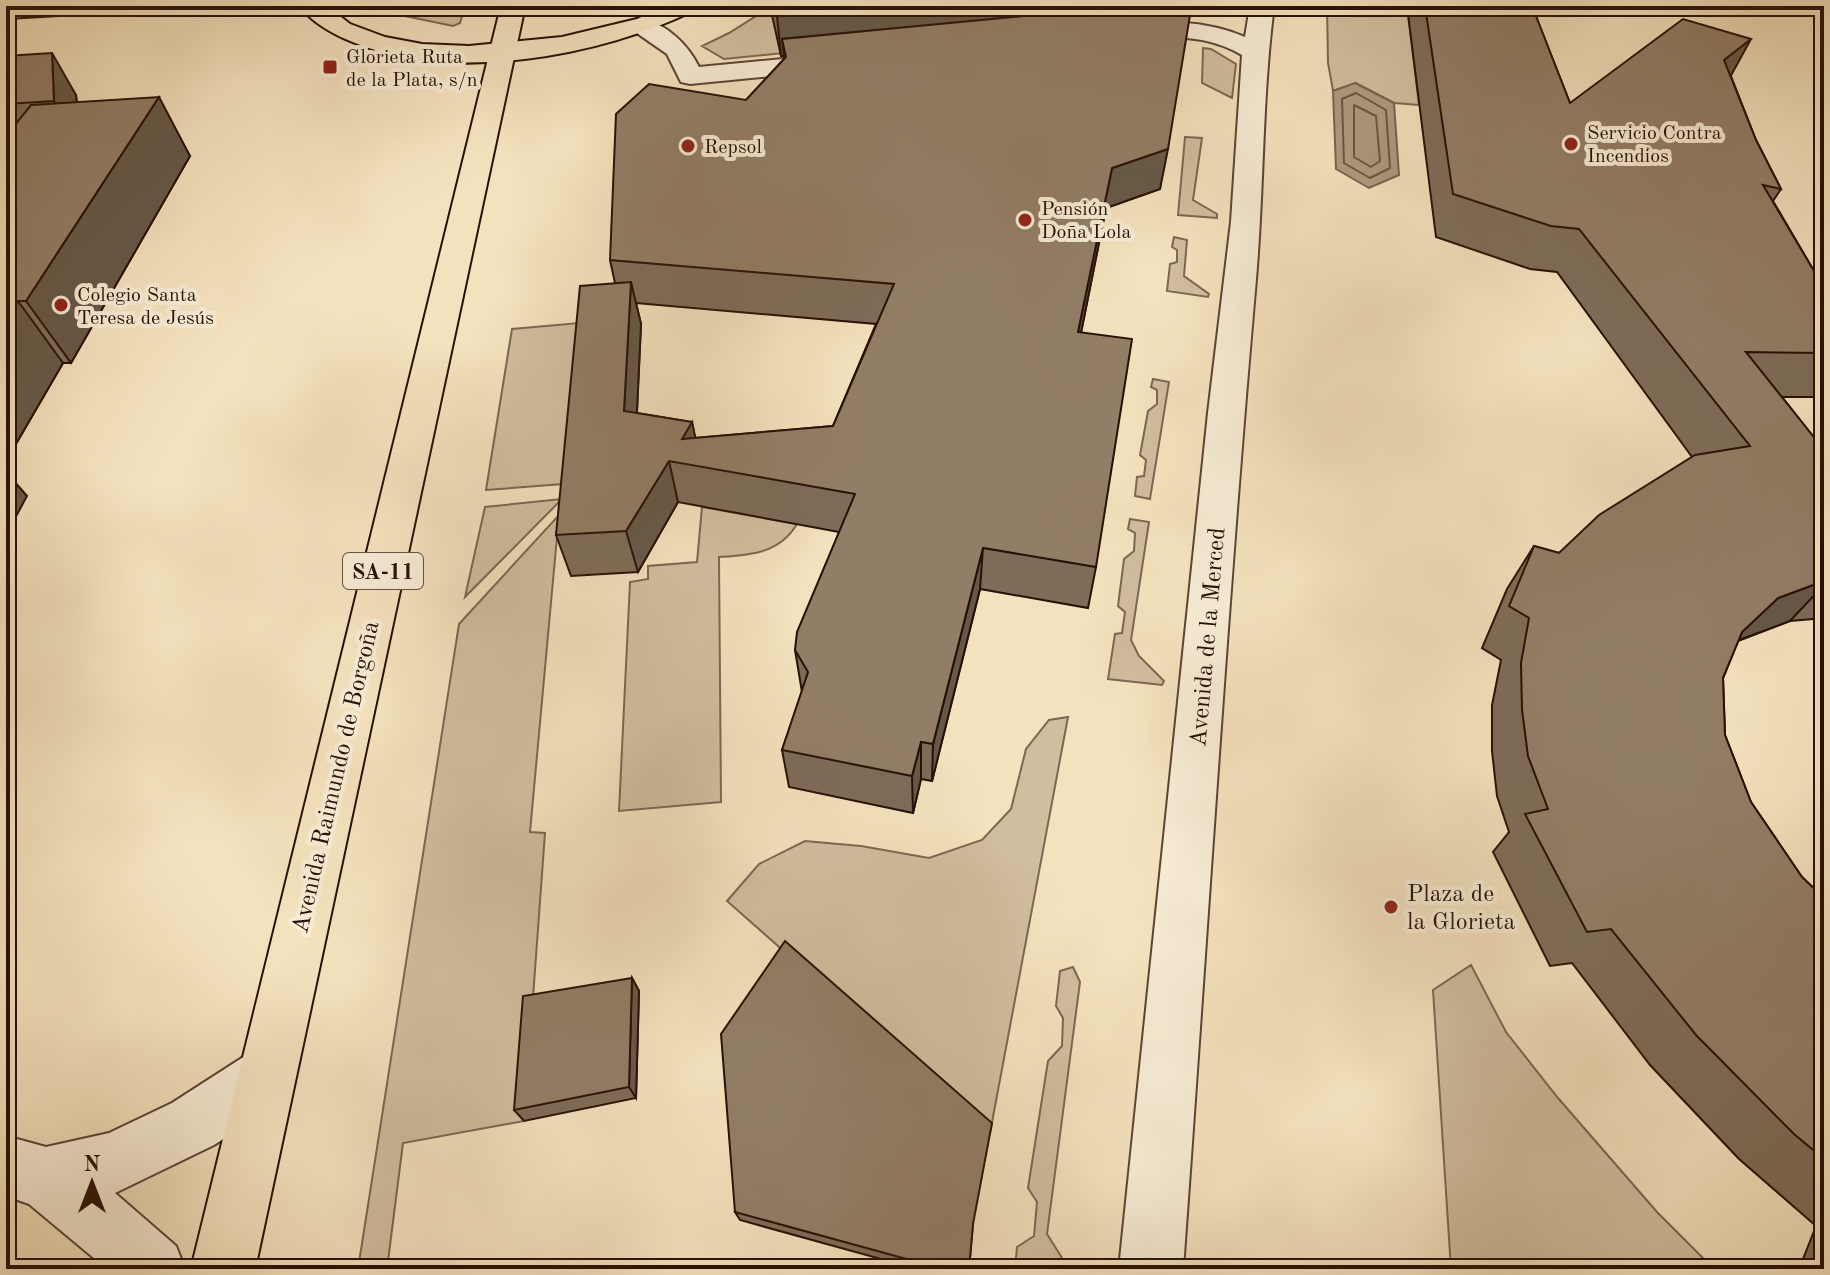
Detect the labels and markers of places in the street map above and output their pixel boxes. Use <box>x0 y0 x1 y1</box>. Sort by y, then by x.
place label: Glorieta Ruta de la Plata, s/n <box>346 48 478 91</box>
marker: Glorieta Ruta de la Plata, s/n <box>321 58 339 76</box>
place label: Servicio Contra Incendios <box>1587 124 1722 167</box>
marker: Servicio Contra Incendios <box>1562 135 1580 153</box>
marker: Repsol <box>679 137 697 155</box>
place label: Repsol <box>704 138 762 158</box>
place label: Pensión Doña Lola <box>1041 200 1132 243</box>
marker: Pensión Doña Lola <box>1016 211 1034 229</box>
place label: Colegio Santa Teresa de Jesús <box>77 286 214 329</box>
marker: Colegio Santa Teresa de Jesús <box>52 296 70 314</box>
place label: Plaza de la Glorieta <box>1407 883 1515 935</box>
marker: Plaza de la Glorieta <box>1382 898 1400 916</box>

